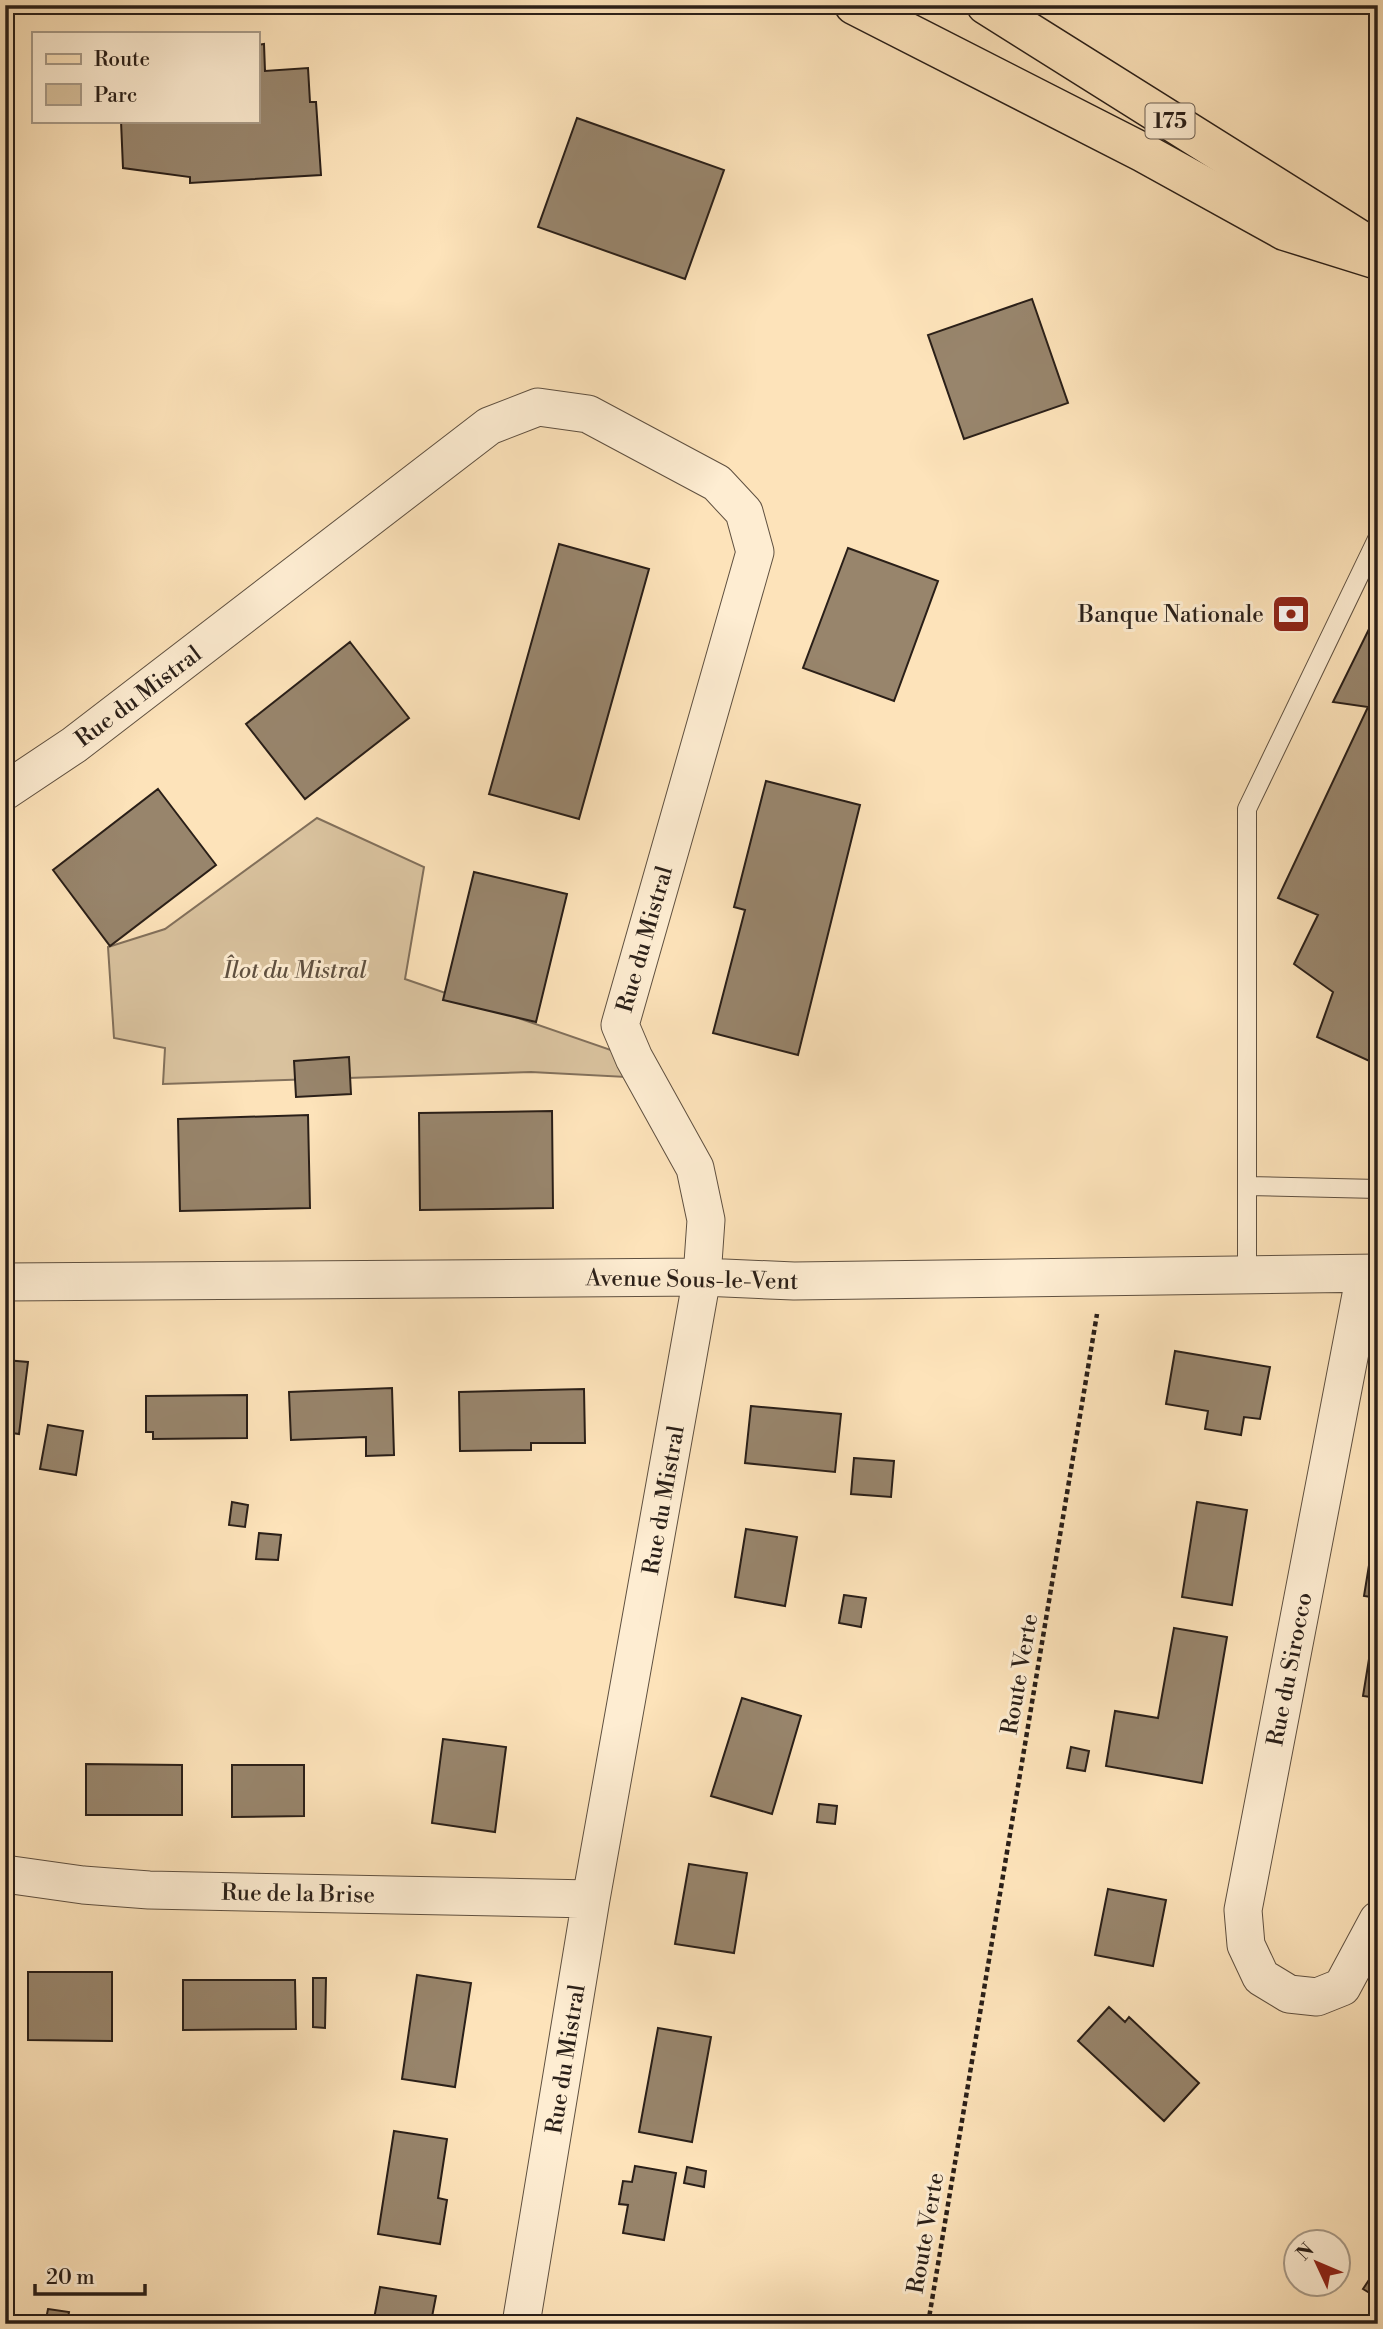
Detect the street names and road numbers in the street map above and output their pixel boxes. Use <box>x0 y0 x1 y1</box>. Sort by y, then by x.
road number: 175 <box>1146 104 1194 138</box>
street label: Rue du Mistral <box>70 640 207 753</box>
street label: Rue du Mistral <box>611 863 679 1016</box>
street label: Avenue Sous-le-Vent <box>584 1264 799 1296</box>
street label: Rue du Mistral <box>637 1423 691 1577</box>
street label: Rue du Sirocco <box>1261 1590 1319 1748</box>
street label: Route Verte <box>996 1612 1044 1737</box>
street label: Rue de la Brise <box>221 1879 375 1909</box>
street label: Rue du Mistral <box>540 1982 592 2136</box>
street label: Route Verte <box>902 2171 950 2296</box>

